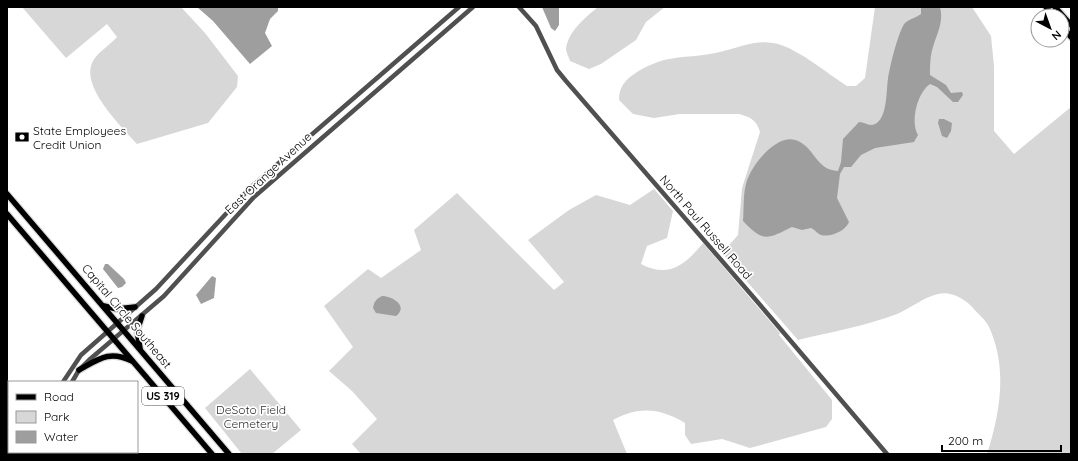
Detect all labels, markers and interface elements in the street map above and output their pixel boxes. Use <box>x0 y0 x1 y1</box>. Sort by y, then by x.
north arrow <box>1030 8 1070 48</box>
text: N <box>1049 28 1064 43</box>
place label: State Employees Credit Union <box>33 123 126 152</box>
bank icon: State Employees Credit Union <box>14 129 30 145</box>
street label: East Orange Avenue <box>221 129 315 217</box>
street label: North Paul Russell Road <box>657 172 755 282</box>
street label: Capital Circle Southeast <box>79 261 175 371</box>
legend <box>8 381 138 453</box>
road number: US 319 <box>142 387 184 405</box>
text: Road <box>44 389 74 404</box>
park label: DeSoto Field Cemetery <box>216 402 286 431</box>
text: Park <box>44 409 69 424</box>
scale bar <box>942 427 1061 453</box>
text: Water <box>44 429 79 444</box>
text: 200 m <box>948 433 983 448</box>

